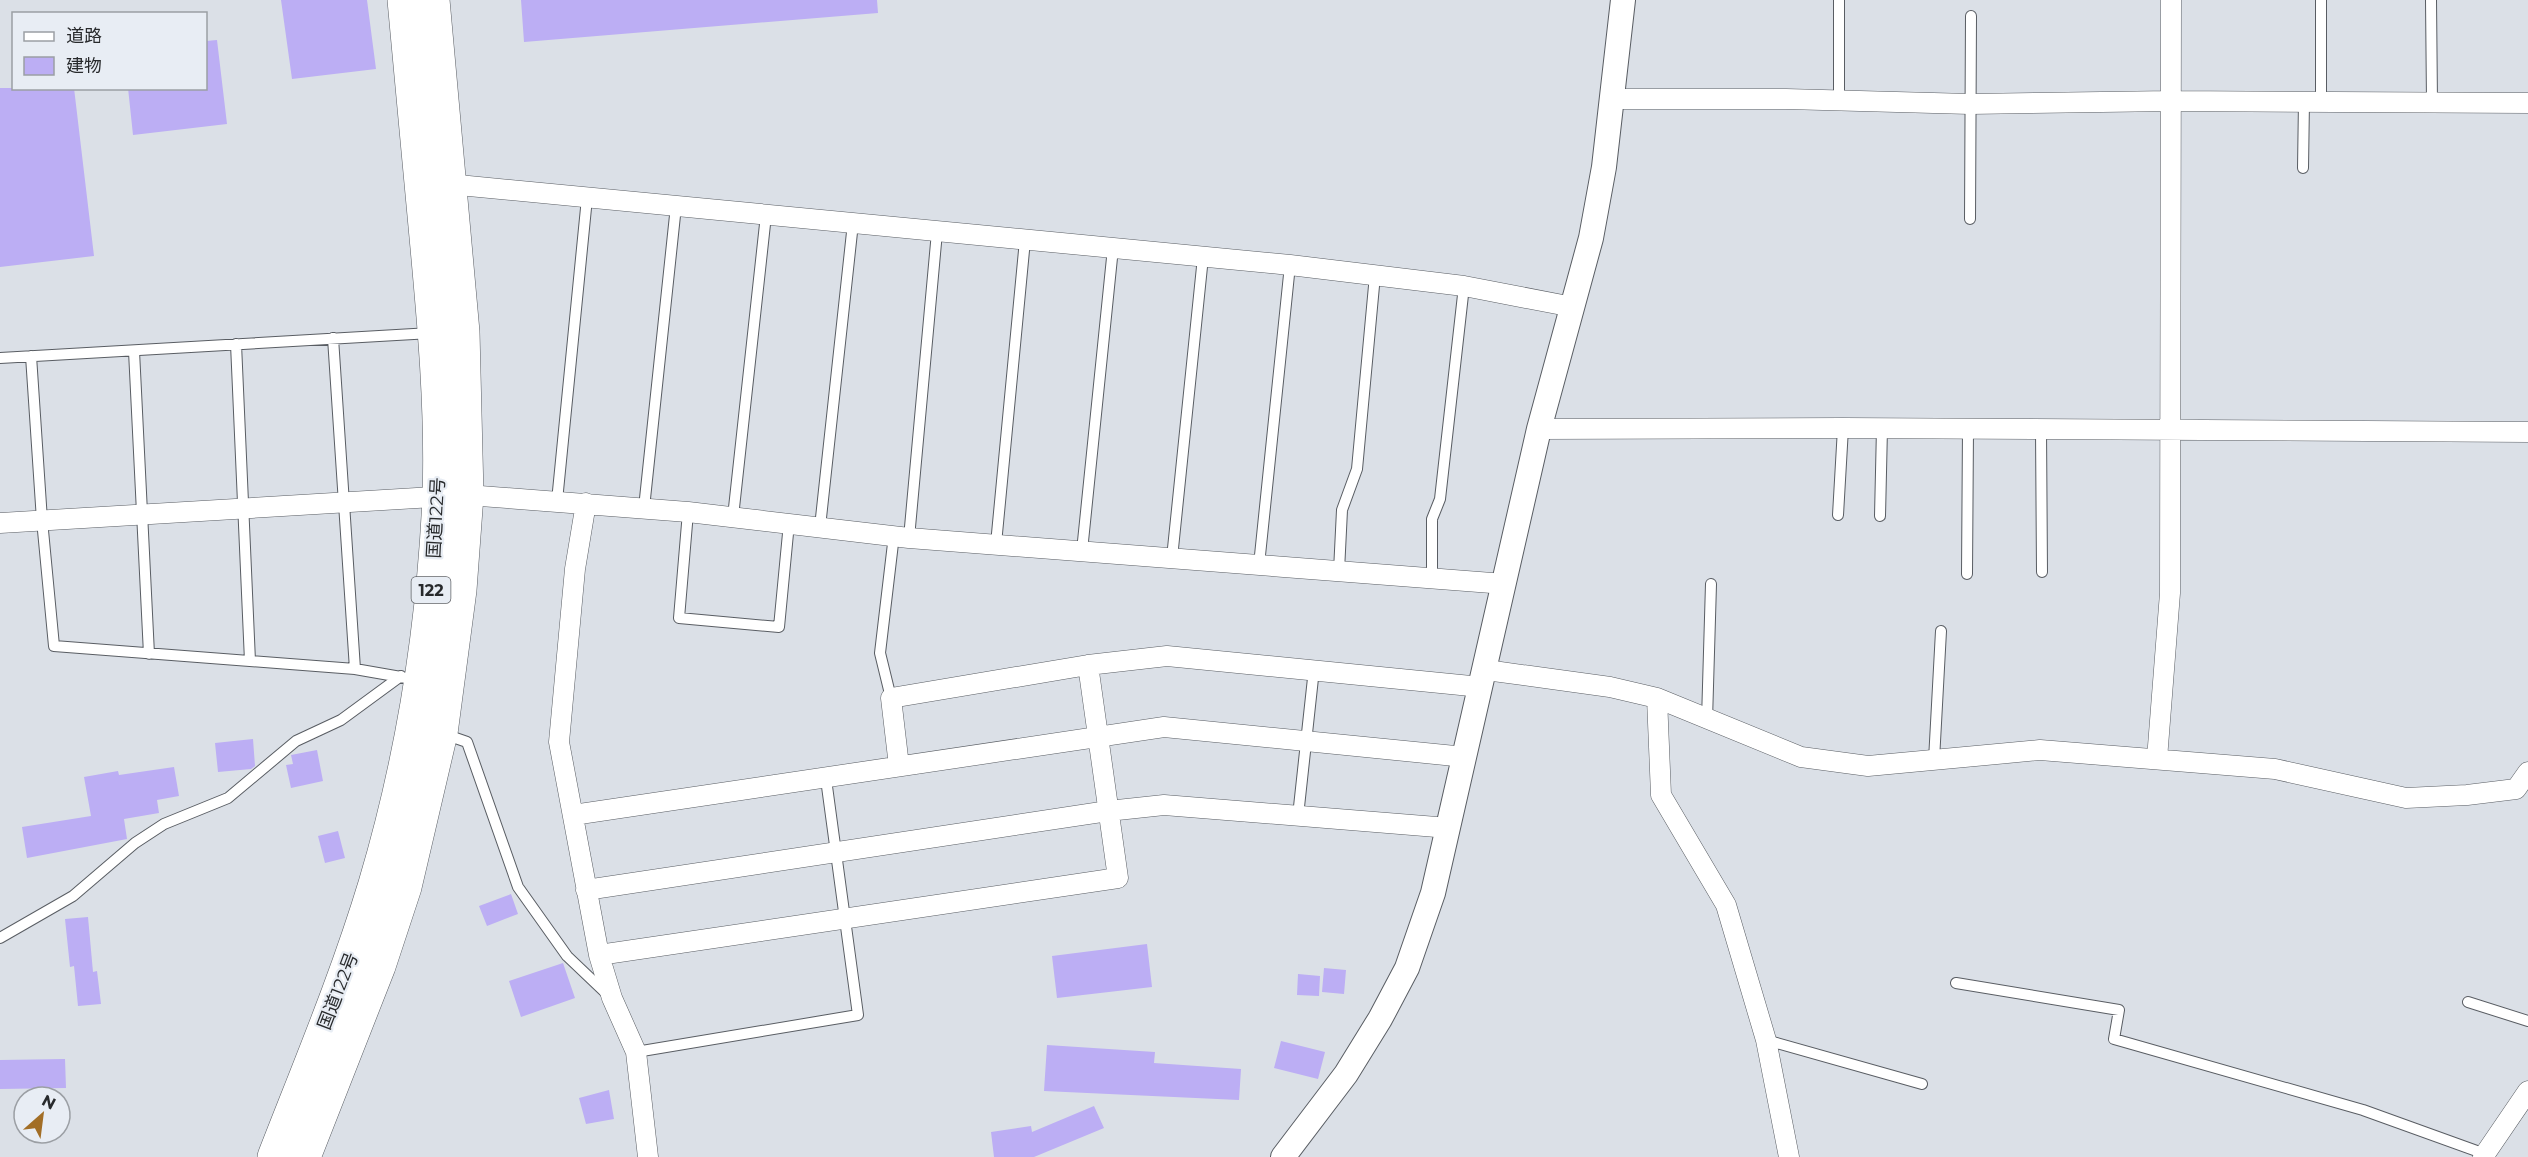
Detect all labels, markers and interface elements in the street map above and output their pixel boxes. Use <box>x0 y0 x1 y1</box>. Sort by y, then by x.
legend <box>12 12 207 90</box>
text: 道路 <box>66 25 102 47</box>
text: 建物 <box>66 55 102 77</box>
street label: 国道122号 <box>423 477 449 559</box>
road number: 122 <box>412 577 450 603</box>
street label: 国道122号 <box>313 949 363 1033</box>
north arrow <box>12 1085 72 1145</box>
text: N <box>39 1091 59 1114</box>

